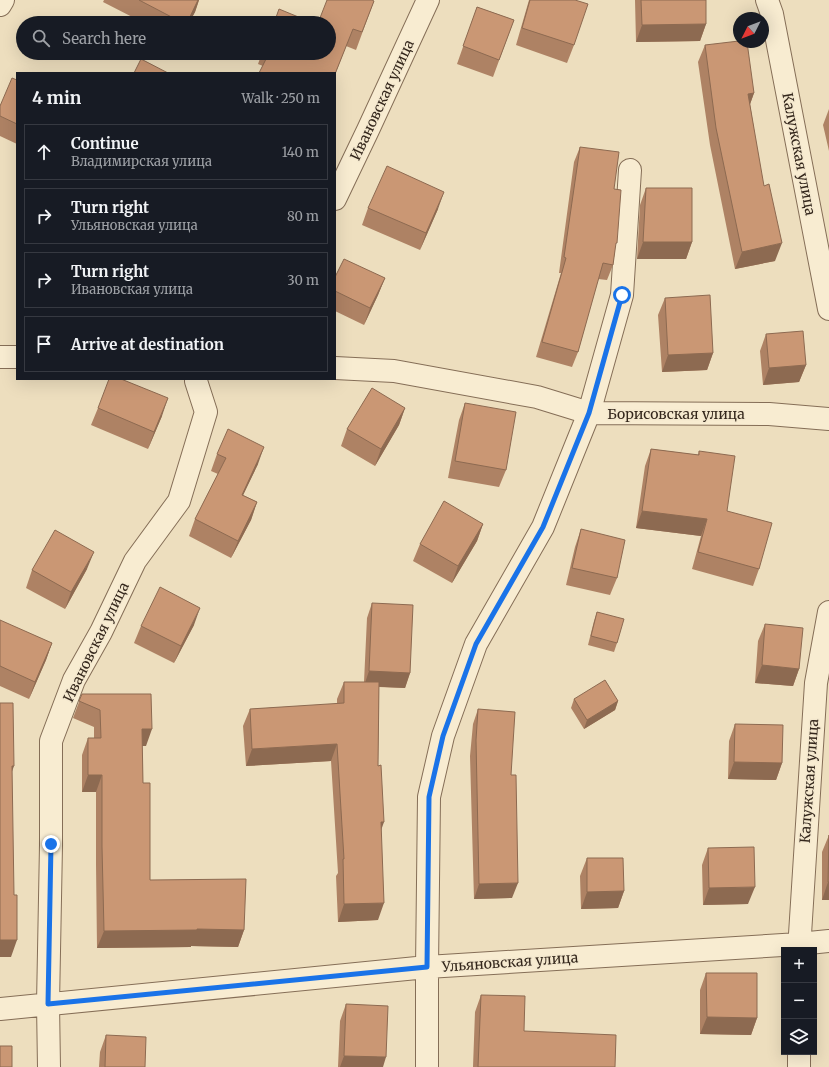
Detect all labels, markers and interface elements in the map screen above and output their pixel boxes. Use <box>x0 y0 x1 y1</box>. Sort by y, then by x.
north arrow <box>733 12 769 48</box>
search box <box>16 16 336 60</box>
icon: search <box>30 27 52 49</box>
text: Search here <box>62 29 146 48</box>
street label: Ивановская улица <box>346 36 418 163</box>
text: 4 min <box>32 87 81 109</box>
text: Walk · 250 m <box>242 90 320 107</box>
street label: Калужская улица <box>778 91 820 217</box>
text: Continue <box>71 134 139 153</box>
icon: ahead <box>33 141 55 163</box>
text: 140 m <box>282 144 319 161</box>
text: Владимирская улица <box>71 153 212 170</box>
text: Turn right <box>71 198 149 217</box>
icon: right <box>33 205 55 227</box>
text: 80 m <box>287 208 319 225</box>
text: Ульяновская улица <box>71 217 198 234</box>
text: Turn right <box>71 262 149 281</box>
icon: right <box>33 269 55 291</box>
text: 30 m <box>287 272 319 289</box>
text: Ивановская улица <box>71 281 193 298</box>
route start <box>613 286 631 304</box>
icon: arrive <box>33 333 55 355</box>
text: Arrive at destination <box>71 335 224 354</box>
street label: Борисовская улица <box>607 405 745 423</box>
street label: Ивановская улица <box>59 579 133 705</box>
street label: Калужская улица <box>796 718 822 844</box>
route end <box>42 835 60 853</box>
map controls <box>781 947 817 1055</box>
button: + <box>781 947 817 983</box>
street label: Ульяновская улица <box>440 948 579 976</box>
button: − <box>781 983 817 1019</box>
button: layers <box>781 1019 817 1055</box>

